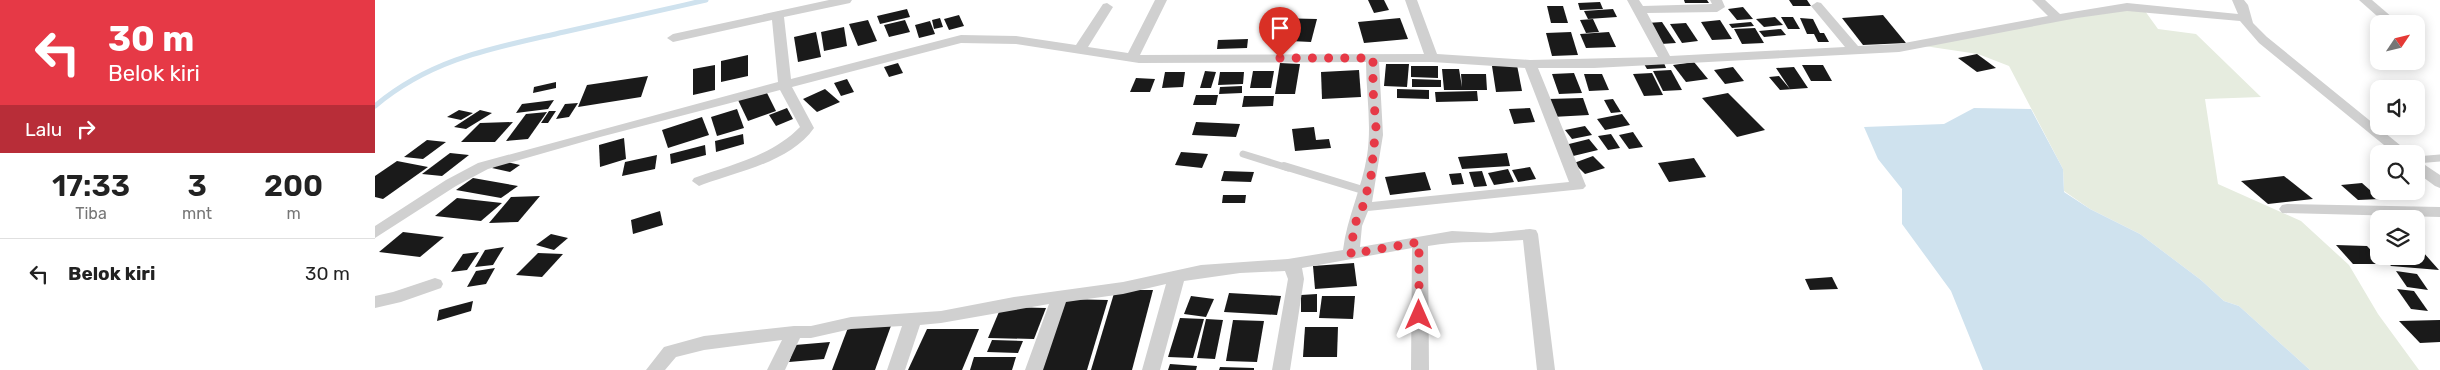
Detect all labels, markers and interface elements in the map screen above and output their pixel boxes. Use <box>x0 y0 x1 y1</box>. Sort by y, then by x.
pin <box>1259 7 1301 58</box>
icon: arrive <box>1266 14 1294 42</box>
north arrow <box>2370 15 2425 70</box>
map controls <box>2370 15 2425 265</box>
text: 30 m <box>108 18 194 60</box>
icon: left <box>25 20 90 85</box>
text: Belok kiri <box>108 60 200 87</box>
button: sound <box>2370 80 2425 135</box>
icon: right <box>72 115 100 143</box>
text: Lalu <box>25 118 62 141</box>
button: search <box>2370 145 2425 200</box>
text: 17:33 <box>52 168 130 204</box>
text: 3 <box>187 168 207 204</box>
text: 200 <box>264 168 323 204</box>
text: Tiba <box>75 204 107 223</box>
text: mnt <box>182 204 212 223</box>
text: m <box>286 204 301 223</box>
button: layers <box>2370 210 2425 265</box>
icon: left <box>25 260 53 288</box>
text: Belok kiri <box>68 262 155 285</box>
text: 30 m <box>305 262 350 285</box>
position arrow <box>1392 288 1444 340</box>

